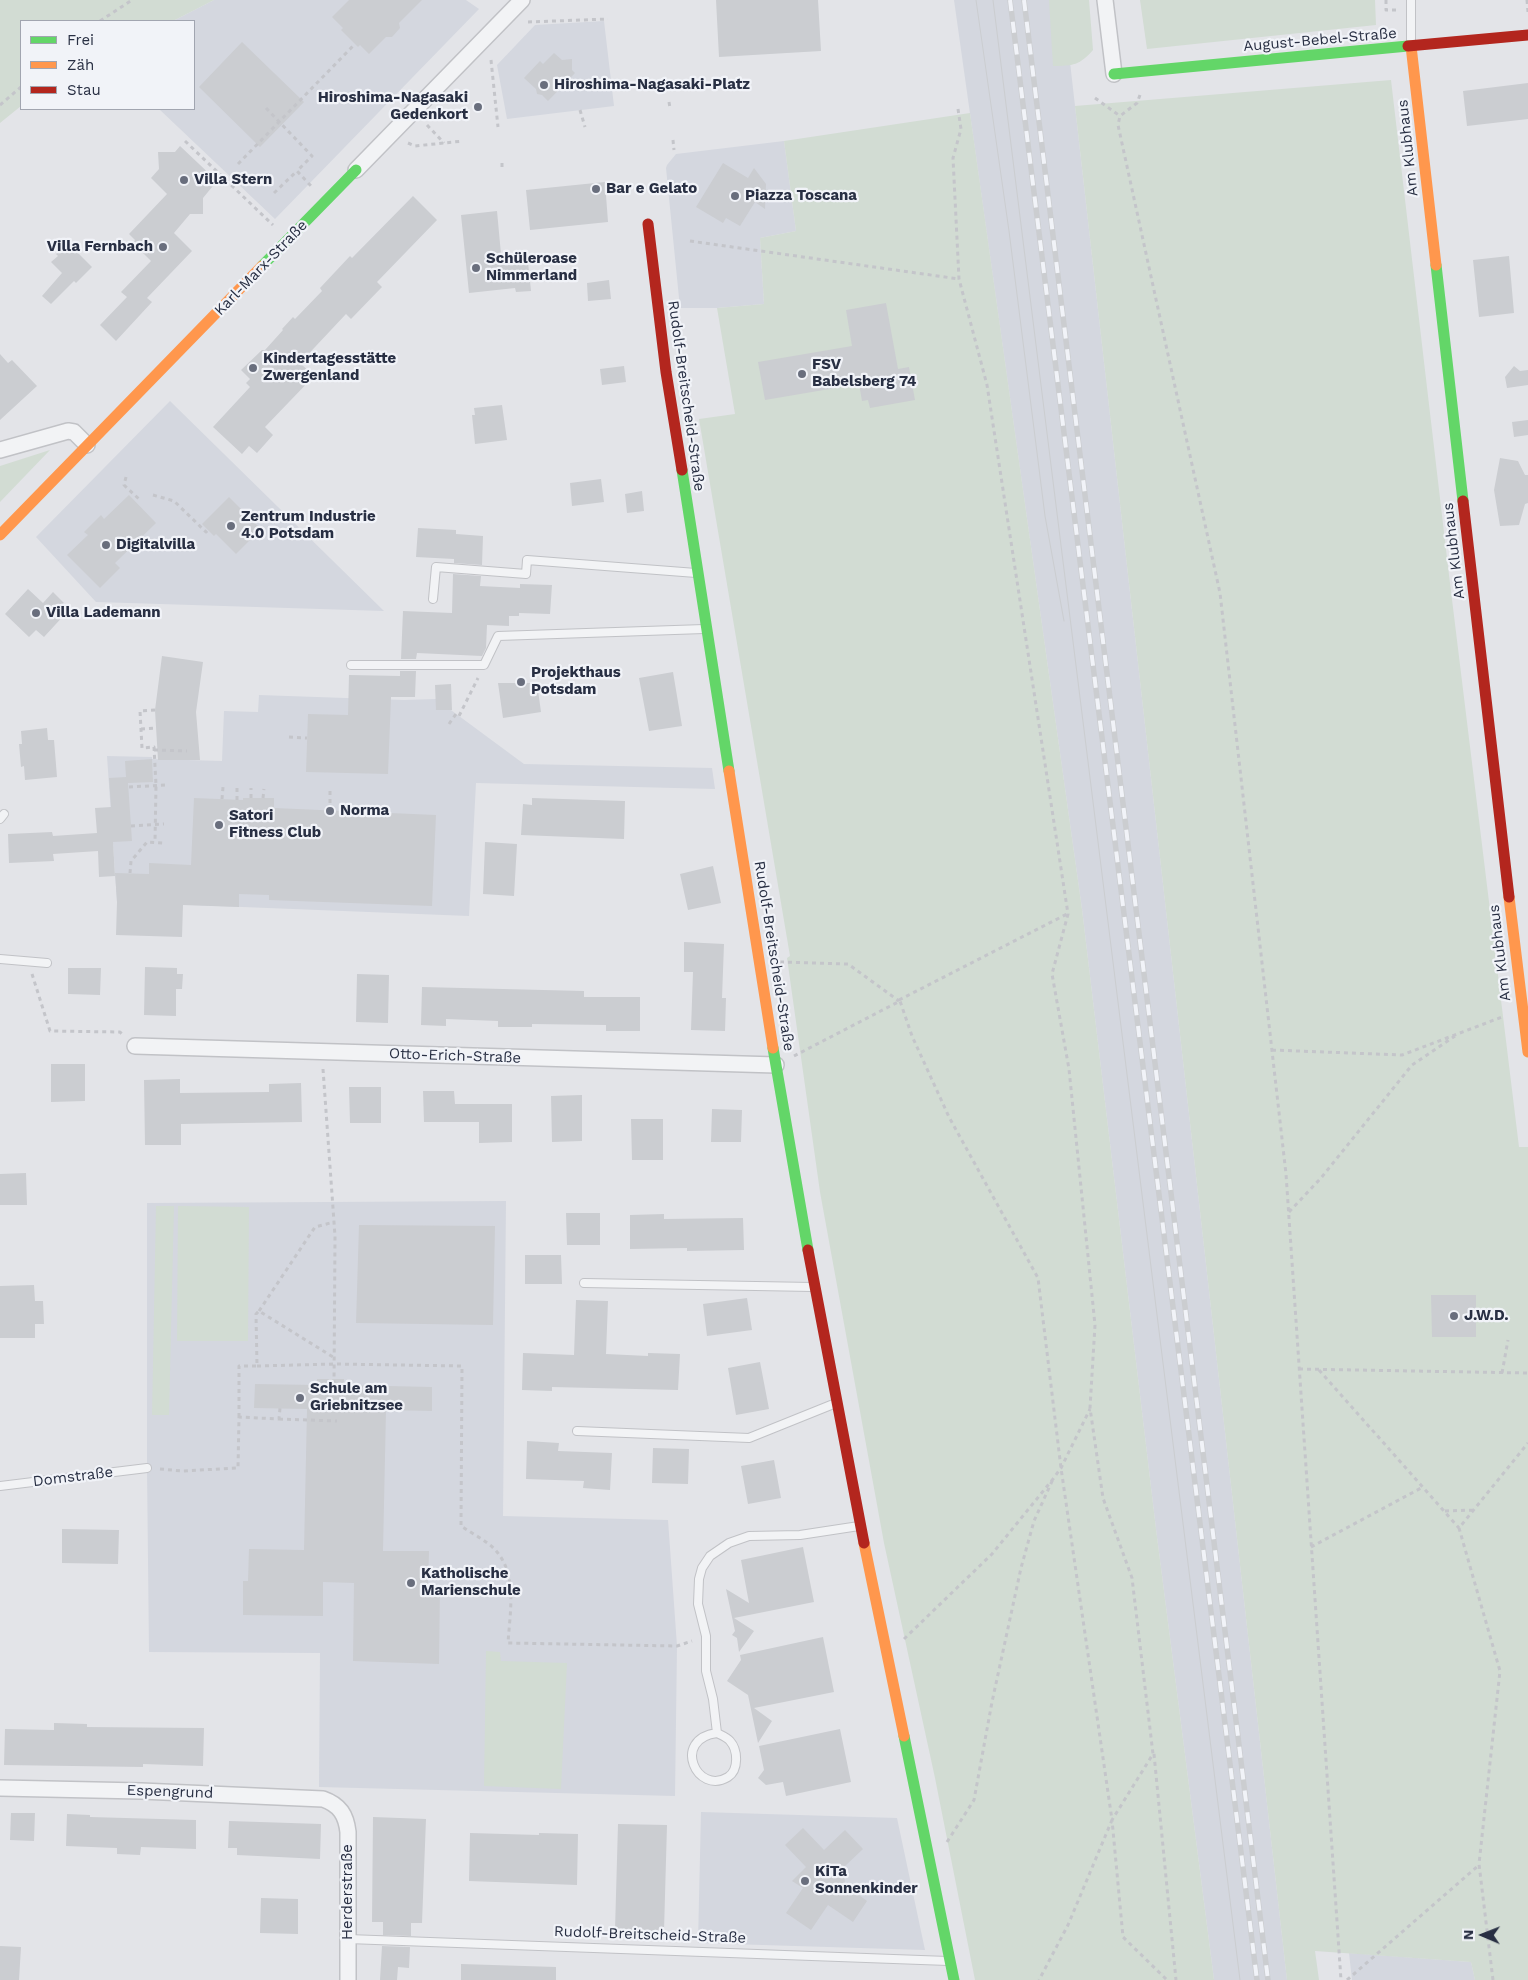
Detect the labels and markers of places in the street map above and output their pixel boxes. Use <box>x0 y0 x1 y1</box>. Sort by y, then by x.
place label: Hiroshima-Nagasaki-Platz <box>554 76 750 94</box>
marker: Hiroshima-Nagasaki-Platz <box>538 79 550 91</box>
place label: Hiroshima-Nagasaki Gedenkort <box>318 89 468 124</box>
marker: Hiroshima-Nagasaki Gedenkort <box>472 101 484 113</box>
place label: Villa Stern <box>194 171 272 189</box>
marker: Villa Stern <box>178 174 190 186</box>
place label: Bar e Gelato <box>606 180 697 198</box>
marker: Bar e Gelato <box>590 183 602 195</box>
place label: Piazza Toscana <box>745 187 857 205</box>
marker: Piazza Toscana <box>729 190 741 202</box>
place label: Villa Fernbach <box>47 238 153 256</box>
marker: Villa Fernbach <box>157 241 169 253</box>
place label: Schüleroase Nimmerland <box>486 250 577 285</box>
marker: Schüleroase Nimmerland <box>470 262 482 274</box>
place label: Kindertagesstätte Zwergenland <box>263 350 396 385</box>
place label: FSV Babelsberg 74 <box>812 356 917 391</box>
marker: Kindertagesstätte Zwergenland <box>247 362 259 374</box>
marker: FSV Babelsberg 74 <box>796 368 808 380</box>
place label: Zentrum Industrie 4.0 Potsdam <box>241 508 376 543</box>
marker: Zentrum Industrie 4.0 Potsdam <box>225 520 237 532</box>
place label: Digitalvilla <box>116 536 195 554</box>
marker: Digitalvilla <box>100 539 112 551</box>
place label: Villa Lademann <box>46 604 161 622</box>
marker: Villa Lademann <box>30 607 42 619</box>
place label: Projekthaus Potsdam <box>531 664 621 699</box>
marker: Projekthaus Potsdam <box>515 676 527 688</box>
place label: Norma <box>340 802 389 820</box>
marker: Norma <box>324 805 336 817</box>
place label: Satori Fitness Club <box>229 807 321 842</box>
marker: Satori Fitness Club <box>213 819 225 831</box>
place label: J.W.D. <box>1464 1307 1509 1325</box>
marker: J.W.D. <box>1448 1310 1460 1322</box>
place label: Schule am Griebnitzsee <box>310 1380 403 1415</box>
marker: Schule am Griebnitzsee <box>294 1392 306 1404</box>
place label: Katholische Marienschule <box>421 1565 521 1600</box>
marker: Katholische Marienschule <box>405 1577 417 1589</box>
place label: KiTa Sonnenkinder <box>815 1863 918 1898</box>
marker: KiTa Sonnenkinder <box>799 1875 811 1887</box>

